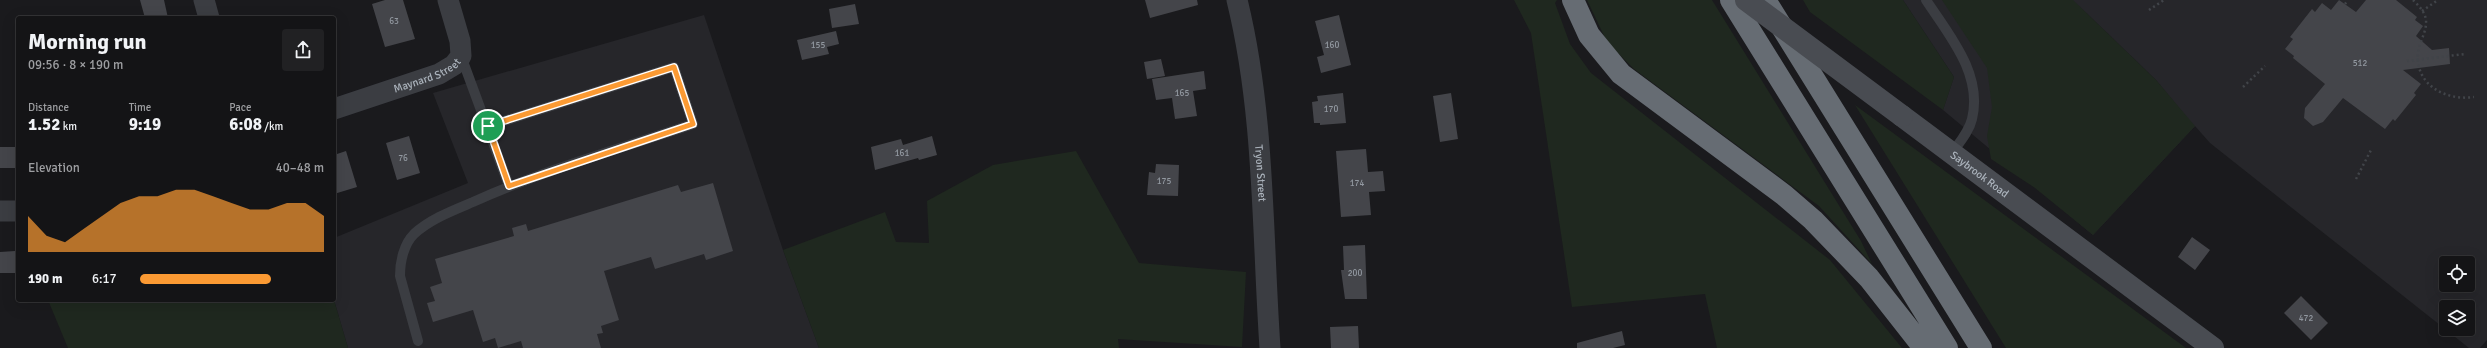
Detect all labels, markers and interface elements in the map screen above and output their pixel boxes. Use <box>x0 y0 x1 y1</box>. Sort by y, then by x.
house number: 63 <box>389 16 399 27</box>
text: Morning run <box>28 28 147 55</box>
button: share <box>282 29 324 71</box>
house number: 155 <box>811 40 825 51</box>
house number: 160 <box>1325 40 1339 51</box>
street label: Maynard Street <box>392 55 463 95</box>
text: 09:56 · 8 × 190 m <box>28 57 123 73</box>
house number: 512 <box>2353 58 2367 69</box>
house number: 165 <box>1175 88 1189 99</box>
text: Distance <box>28 101 69 114</box>
text: Time <box>129 101 151 114</box>
text: Pace <box>229 101 252 114</box>
house number: 170 <box>1324 104 1338 115</box>
pin <box>471 109 505 143</box>
text: 1.52 <box>28 114 60 135</box>
text: 9:19 <box>129 114 161 135</box>
text: 6:08 <box>229 114 262 135</box>
icon: arrive <box>477 115 499 137</box>
text: km <box>60 120 77 133</box>
text: /km <box>262 120 283 133</box>
street label: Tryon Street <box>1252 144 1269 202</box>
house number: 161 <box>895 148 909 159</box>
street label: Saybrook Road <box>1948 148 2012 200</box>
house number: 76 <box>398 153 408 164</box>
text: Elevation <box>28 160 80 176</box>
text: 40–48 m <box>276 160 324 176</box>
house number: 175 <box>1157 176 1171 187</box>
house number: 174 <box>1350 178 1364 189</box>
map controls <box>2439 256 2475 336</box>
button: locate <box>2439 256 2475 292</box>
house number: 200 <box>1348 268 1362 279</box>
text: 190 m <box>28 271 62 287</box>
text: 6:17 <box>92 271 117 287</box>
button: layers <box>2439 300 2475 336</box>
house number: 472 <box>2299 313 2313 324</box>

